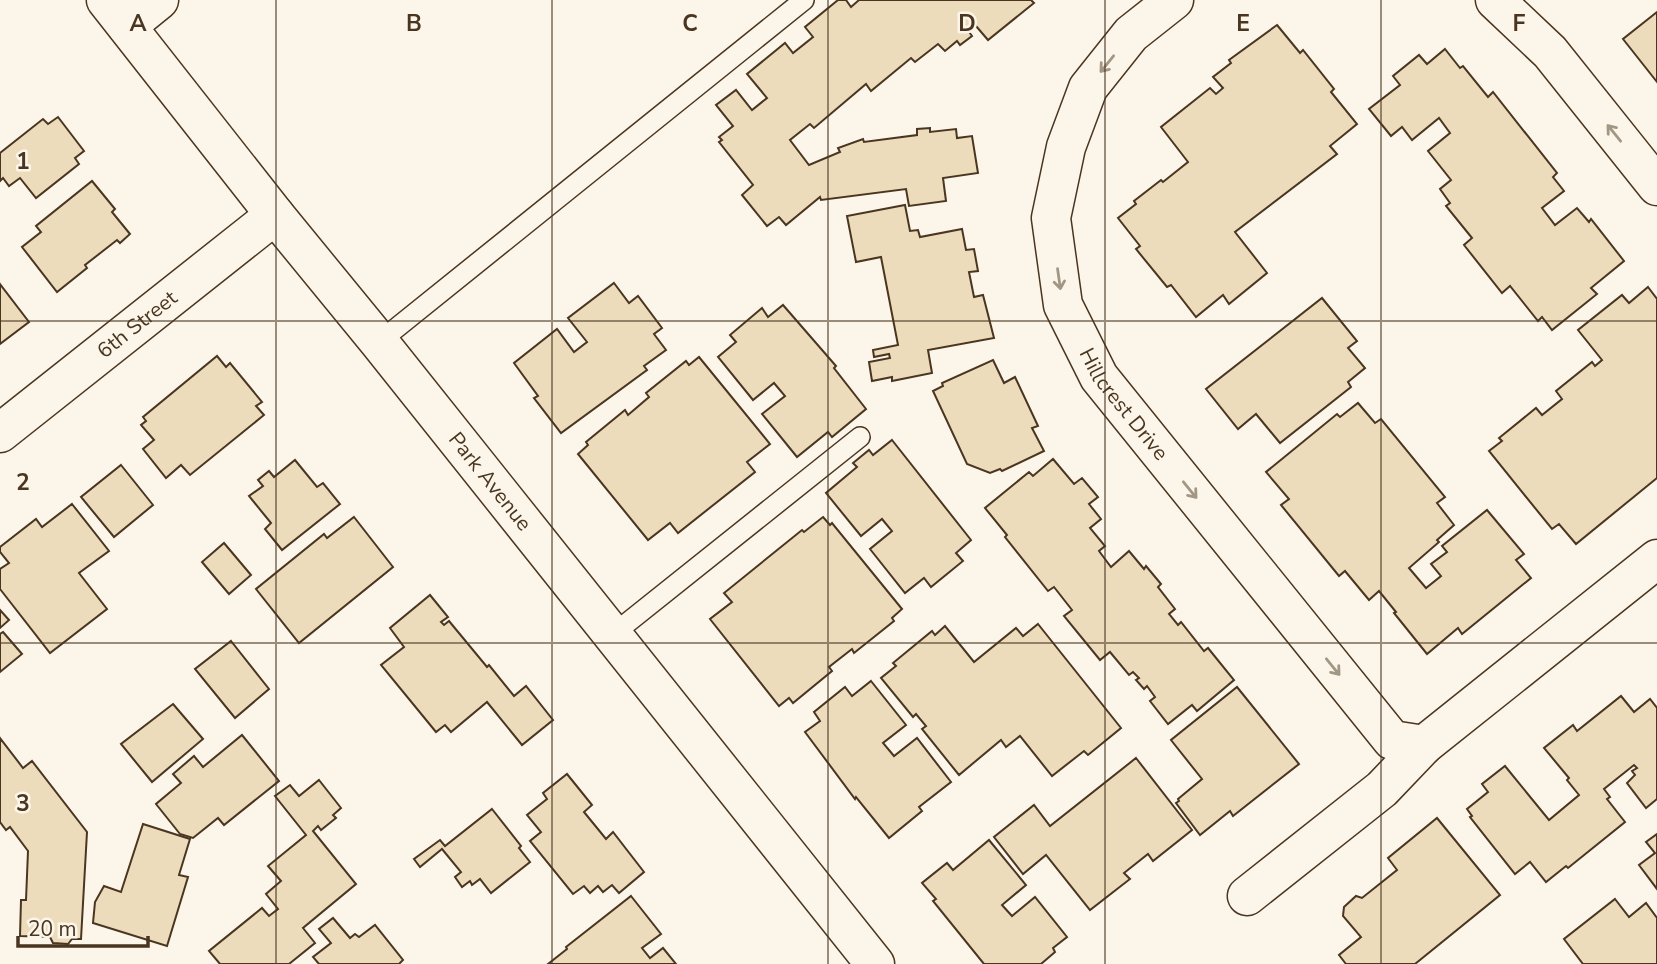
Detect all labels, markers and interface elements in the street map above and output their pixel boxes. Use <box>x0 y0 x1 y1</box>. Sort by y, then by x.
text: A <box>129 8 147 39</box>
text: B <box>406 8 422 39</box>
text: C <box>682 8 698 39</box>
text: D <box>958 8 976 39</box>
text: E <box>1236 8 1250 39</box>
text: F <box>1513 8 1526 39</box>
one-way arrow <box>1100 54 1115 72</box>
one-way arrow <box>1607 124 1622 142</box>
text: 1 <box>16 146 30 177</box>
one-way arrow <box>1053 267 1066 289</box>
street label: 6th Street <box>91 284 183 365</box>
street label: Hillcrest Drive <box>1073 343 1175 466</box>
street label: Park Avenue <box>442 426 538 537</box>
text: 2 <box>16 467 30 498</box>
one-way arrow <box>1182 480 1197 498</box>
one-way arrow <box>1325 657 1340 675</box>
text: 3 <box>16 788 30 819</box>
scale bar <box>18 904 147 948</box>
text: 20 m <box>28 915 77 943</box>

